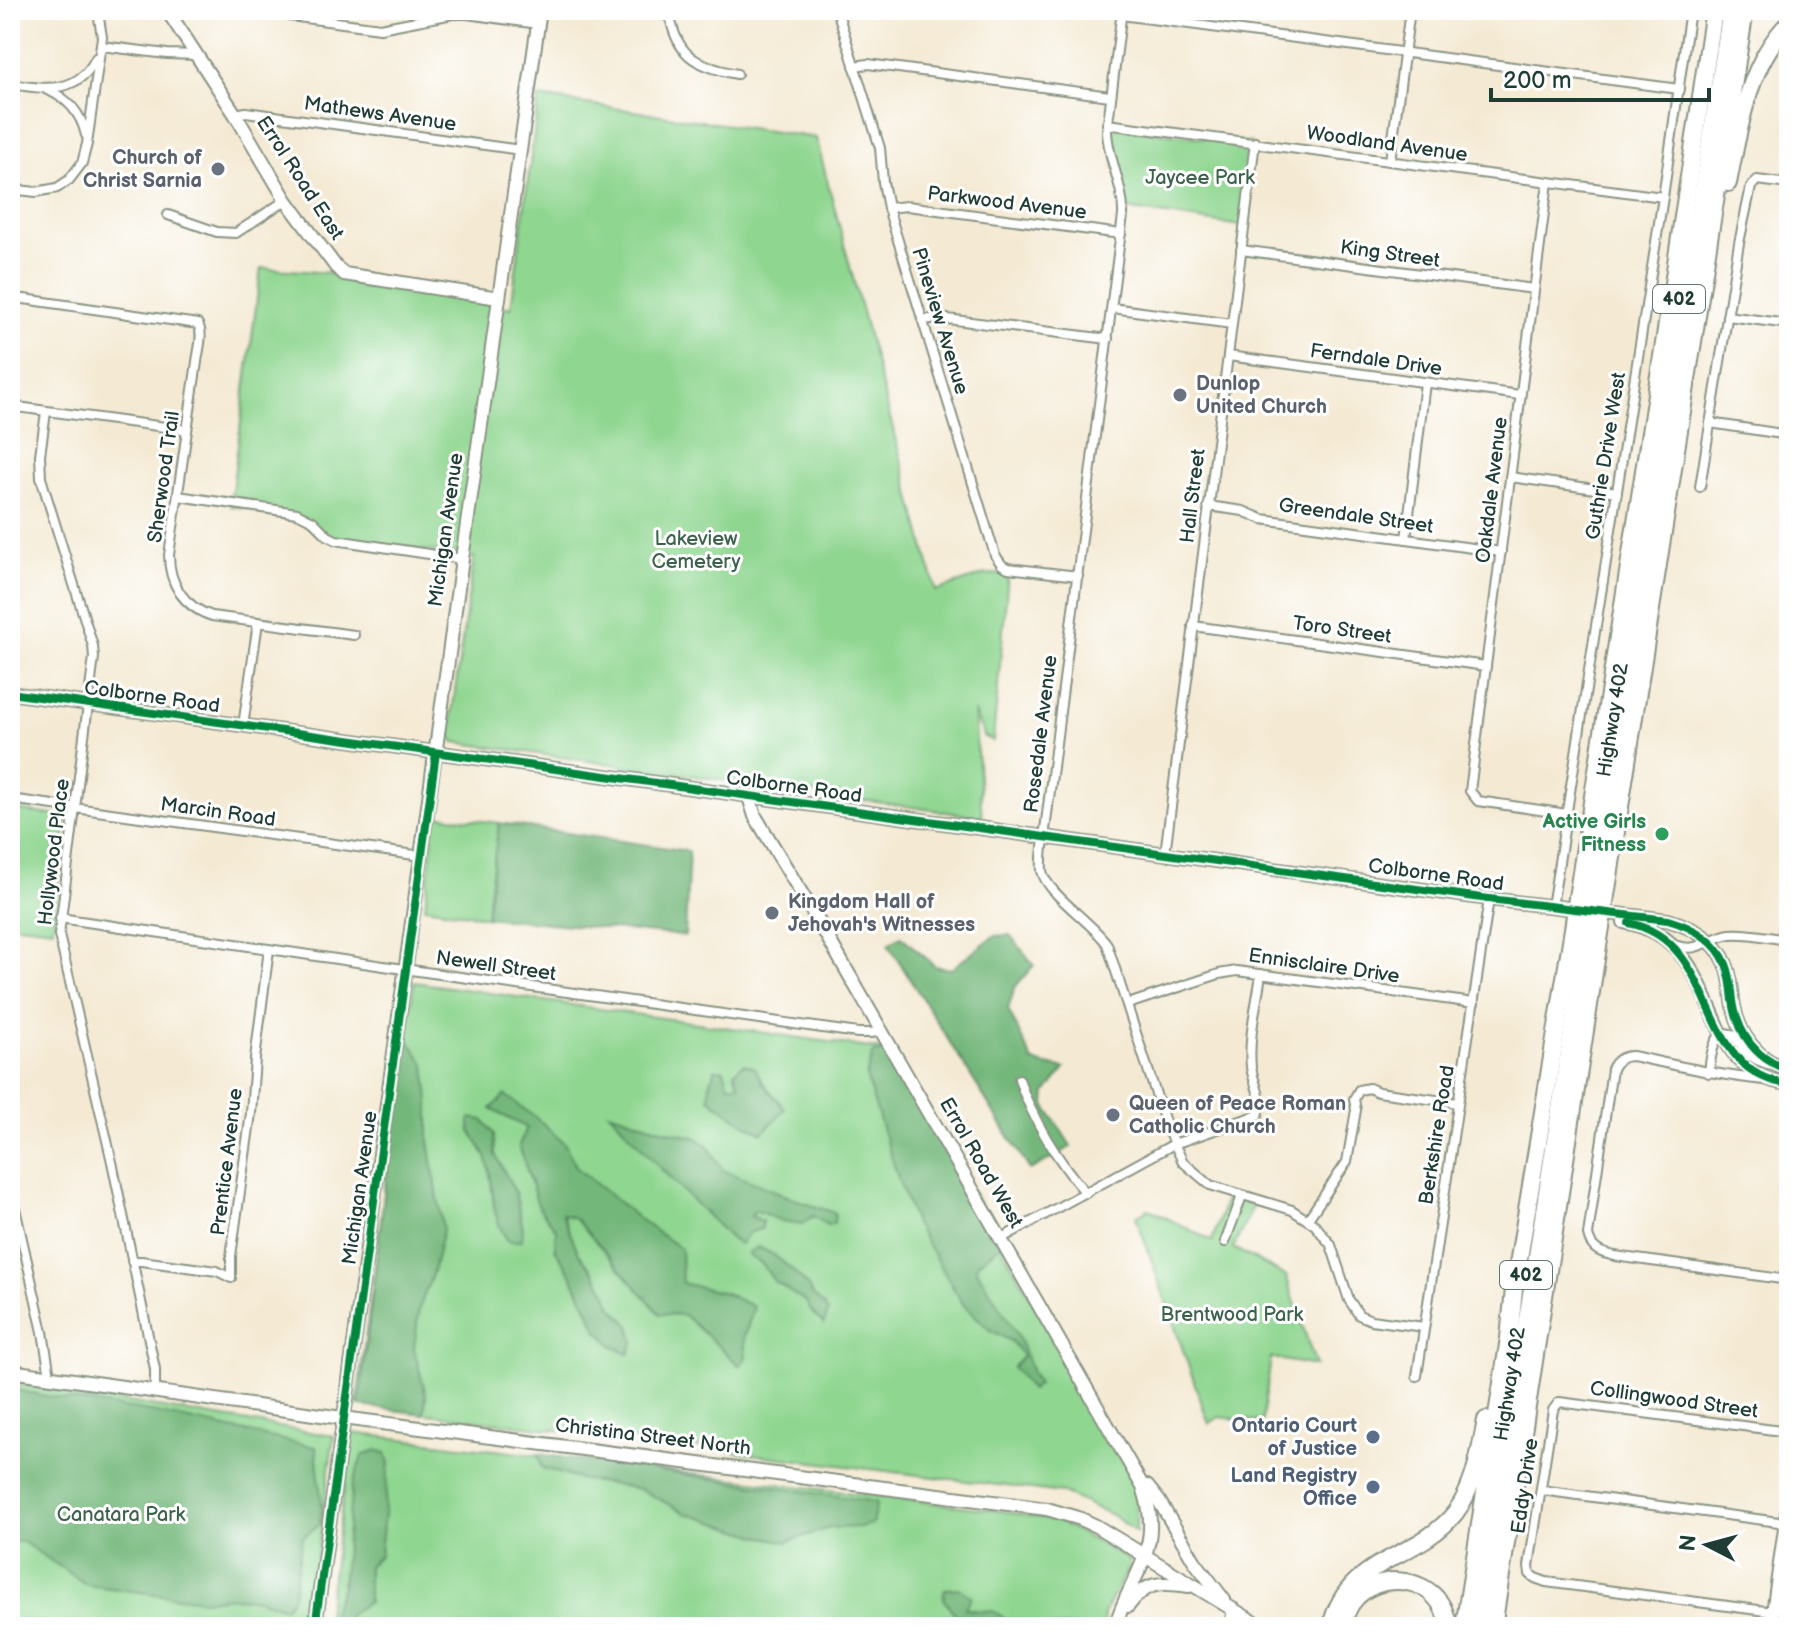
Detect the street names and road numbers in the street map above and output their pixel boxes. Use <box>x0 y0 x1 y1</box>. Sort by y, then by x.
street label: Mathews Avenue <box>302 91 458 137</box>
street label: Errol Road East <box>251 112 349 244</box>
street label: Woodland Avenue <box>1305 121 1469 167</box>
street label: Parkwood Avenue <box>926 181 1088 225</box>
street label: King Street <box>1339 235 1441 273</box>
street label: Pineview Avenue <box>906 245 974 397</box>
road number: 402 <box>1653 285 1705 313</box>
street label: Ferndale Drive <box>1308 339 1444 381</box>
street label: Guthrie Drive West <box>1581 371 1631 541</box>
street label: Sherwood Trail <box>143 410 185 544</box>
street label: Oakdale Avenue <box>1471 415 1513 565</box>
street label: Hall Street <box>1175 448 1211 544</box>
street label: Michigan Avenue <box>423 451 469 608</box>
street label: Greendale Street <box>1277 493 1435 539</box>
street label: Toro Street <box>1291 611 1393 649</box>
street label: Rosedale Avenue <box>1019 654 1063 814</box>
street label: Highway 402 <box>1592 661 1634 779</box>
street label: Colborne Road <box>83 676 221 718</box>
street label: Colborne Road <box>725 766 863 808</box>
street label: Hollywood Place <box>33 777 75 927</box>
street label: Marcin Road <box>159 792 277 832</box>
street label: Colborne Road <box>1367 854 1505 896</box>
street label: Ennisclaire Drive <box>1247 944 1401 989</box>
street label: Newell Street <box>434 946 558 986</box>
street label: Berkshire Road <box>1414 1064 1460 1206</box>
street label: Prentice Avenue <box>206 1087 248 1237</box>
street label: Errol Road West <box>934 1094 1028 1232</box>
street label: Michigan Avenue <box>337 1109 383 1266</box>
road number: 402 <box>1500 1261 1552 1289</box>
street label: Highway 402 <box>1489 1325 1531 1443</box>
street label: Collingwood Street <box>1588 1376 1760 1424</box>
street label: Christina Street North <box>554 1413 752 1461</box>
street label: Eddy Drive <box>1506 1437 1544 1535</box>

